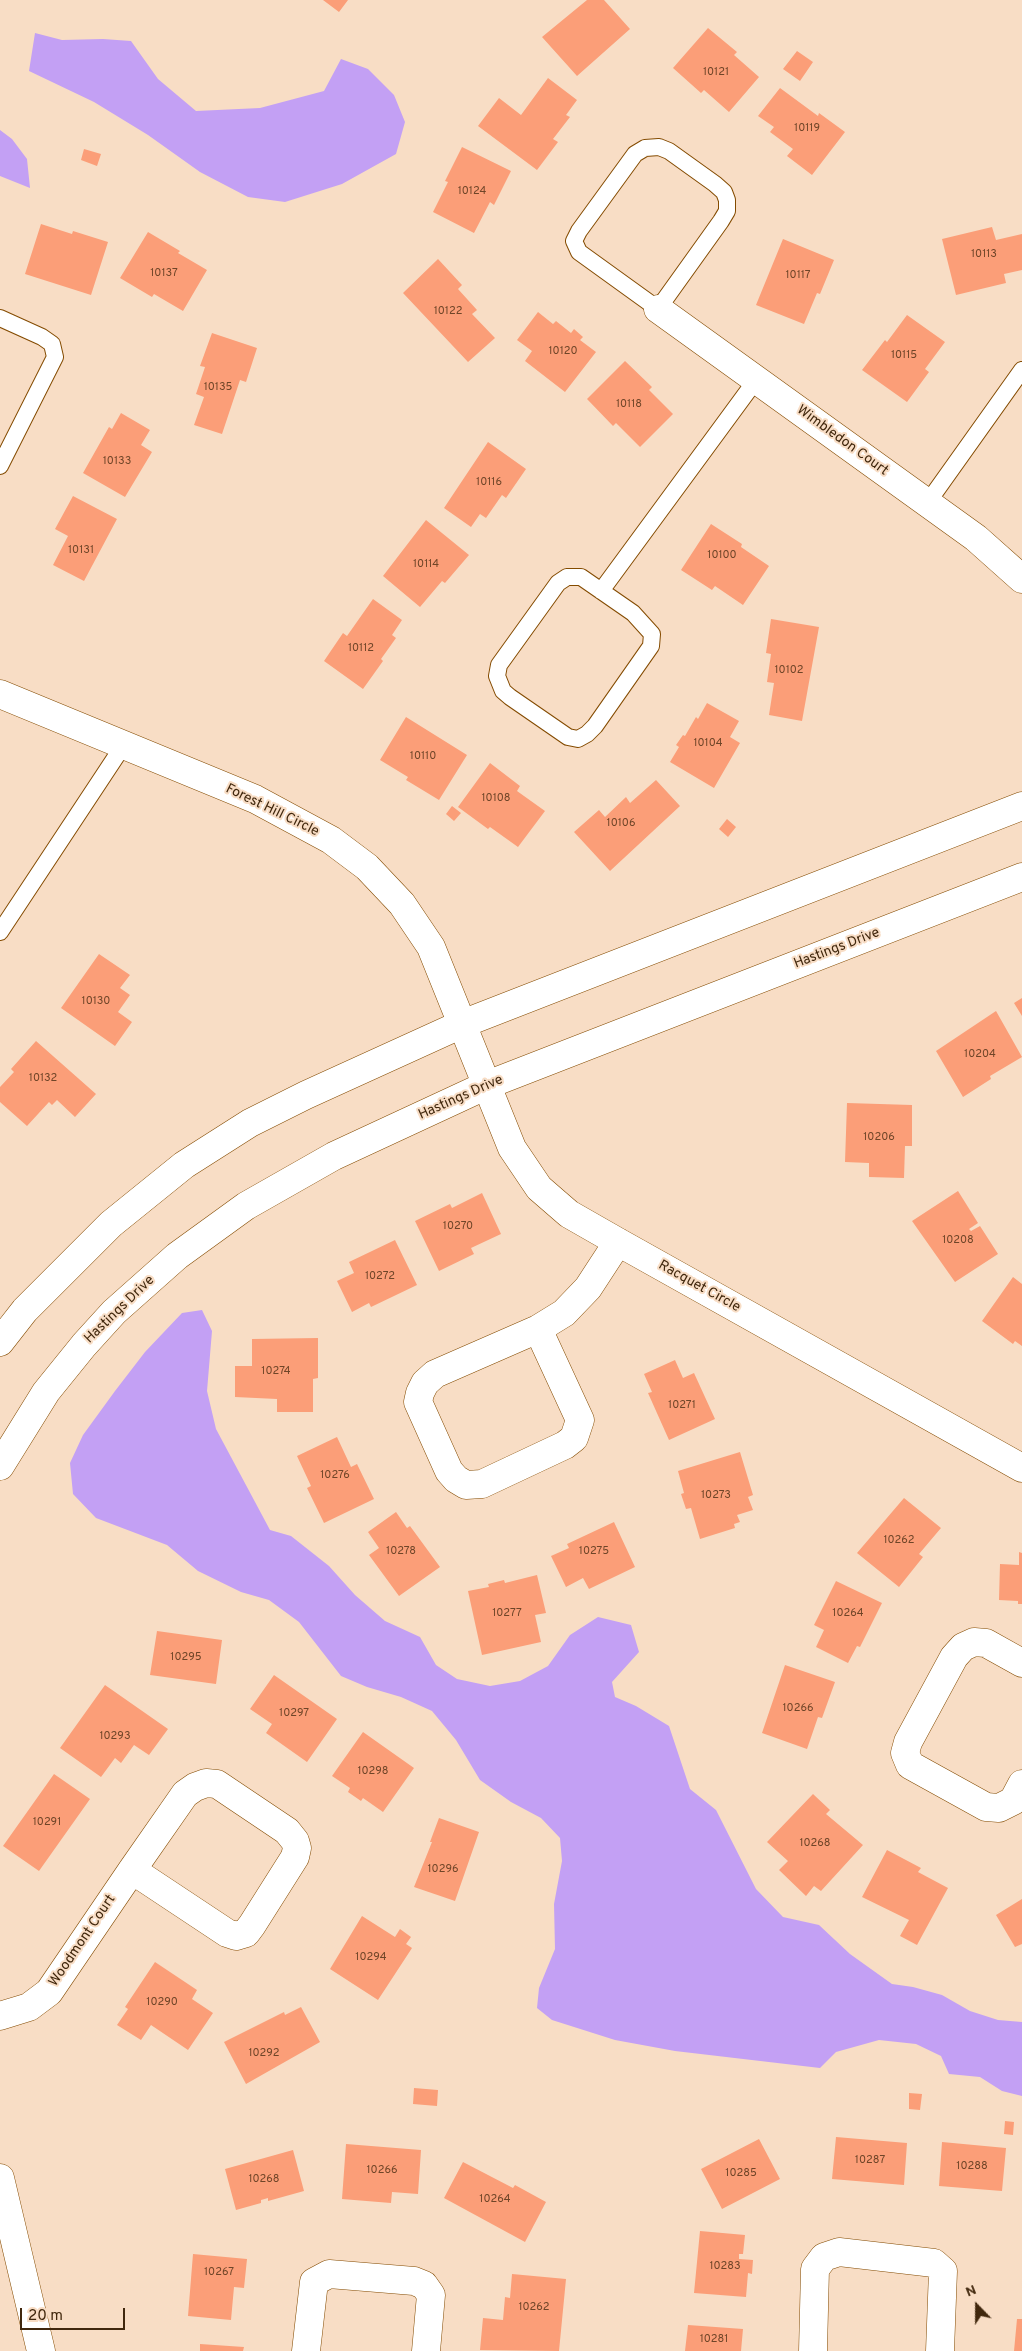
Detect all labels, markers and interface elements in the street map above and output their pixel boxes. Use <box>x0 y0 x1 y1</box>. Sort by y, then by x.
house number: 10121 <box>703 66 729 80</box>
house number: 10119 <box>794 122 820 136</box>
house number: 10124 <box>458 185 486 199</box>
house number: 10113 <box>971 248 997 262</box>
house number: 10137 <box>150 267 178 281</box>
house number: 10117 <box>785 269 811 283</box>
house number: 10122 <box>434 305 462 319</box>
house number: 10120 <box>548 345 578 359</box>
house number: 10115 <box>891 349 917 363</box>
house number: 10135 <box>204 381 232 395</box>
house number: 10118 <box>616 398 642 412</box>
street label: Wimbledon Court <box>793 402 891 480</box>
house number: 10133 <box>103 455 131 469</box>
house number: 10116 <box>476 476 502 490</box>
house number: 10131 <box>68 544 94 558</box>
house number: 10100 <box>707 549 737 563</box>
house number: 10114 <box>413 558 439 572</box>
house number: 10112 <box>348 642 374 656</box>
house number: 10102 <box>774 664 804 678</box>
house number: 10104 <box>693 737 723 751</box>
house number: 10110 <box>410 750 436 764</box>
street label: Forest Hill Circle <box>223 781 321 841</box>
house number: 10108 <box>481 792 511 806</box>
house number: 10106 <box>607 817 635 831</box>
street label: Hastings Drive <box>792 925 882 973</box>
house number: 10130 <box>82 995 110 1009</box>
house number: 10204 <box>964 1048 996 1062</box>
house number: 10132 <box>29 1072 57 1086</box>
street label: Hastings Drive <box>416 1072 506 1124</box>
house number: 10206 <box>863 1131 895 1145</box>
house number: 10270 <box>443 1220 473 1234</box>
house number: 10208 <box>942 1234 974 1248</box>
street label: Racquet Circle <box>655 1257 743 1317</box>
house number: 10272 <box>365 1270 395 1284</box>
street label: Hastings Drive <box>82 1272 158 1348</box>
house number: 10274 <box>261 1365 291 1379</box>
house number: 10271 <box>668 1399 696 1413</box>
house number: 10276 <box>320 1469 350 1483</box>
house number: 10273 <box>701 1489 731 1503</box>
house number: 10262 <box>883 1534 915 1548</box>
house number: 10278 <box>386 1545 416 1559</box>
house number: 10275 <box>579 1545 609 1559</box>
house number: 10277 <box>492 1607 522 1621</box>
house number: 10264 <box>832 1607 864 1621</box>
house number: 10295 <box>170 1651 202 1665</box>
house number: 10266 <box>782 1702 814 1716</box>
house number: 10297 <box>279 1707 309 1721</box>
house number: 10293 <box>99 1730 131 1744</box>
house number: 10298 <box>357 1765 389 1779</box>
house number: 10291 <box>33 1816 61 1830</box>
house number: 10268 <box>799 1837 831 1851</box>
house number: 10296 <box>427 1863 459 1877</box>
street label: Woodmont Court <box>46 1892 120 1990</box>
house number: 10294 <box>355 1951 387 1965</box>
house number: 10290 <box>146 1996 178 2010</box>
house number: 10292 <box>248 2047 280 2061</box>
house number: 10287 <box>855 2154 885 2168</box>
house number: 10288 <box>956 2160 988 2174</box>
house number: 10266 <box>366 2164 398 2178</box>
house number: 10285 <box>725 2167 757 2181</box>
house number: 10268 <box>248 2173 280 2187</box>
house number: 10264 <box>479 2193 511 2207</box>
house number: 10283 <box>709 2260 741 2274</box>
house number: 10267 <box>204 2266 234 2280</box>
north arrow <box>952 2281 1002 2331</box>
text: N <box>963 2282 979 2301</box>
scale bar <box>22 2298 128 2330</box>
house number: 10262 <box>518 2301 550 2315</box>
text: 20 m <box>28 2307 63 2326</box>
house number: 10281 <box>700 2333 728 2347</box>

